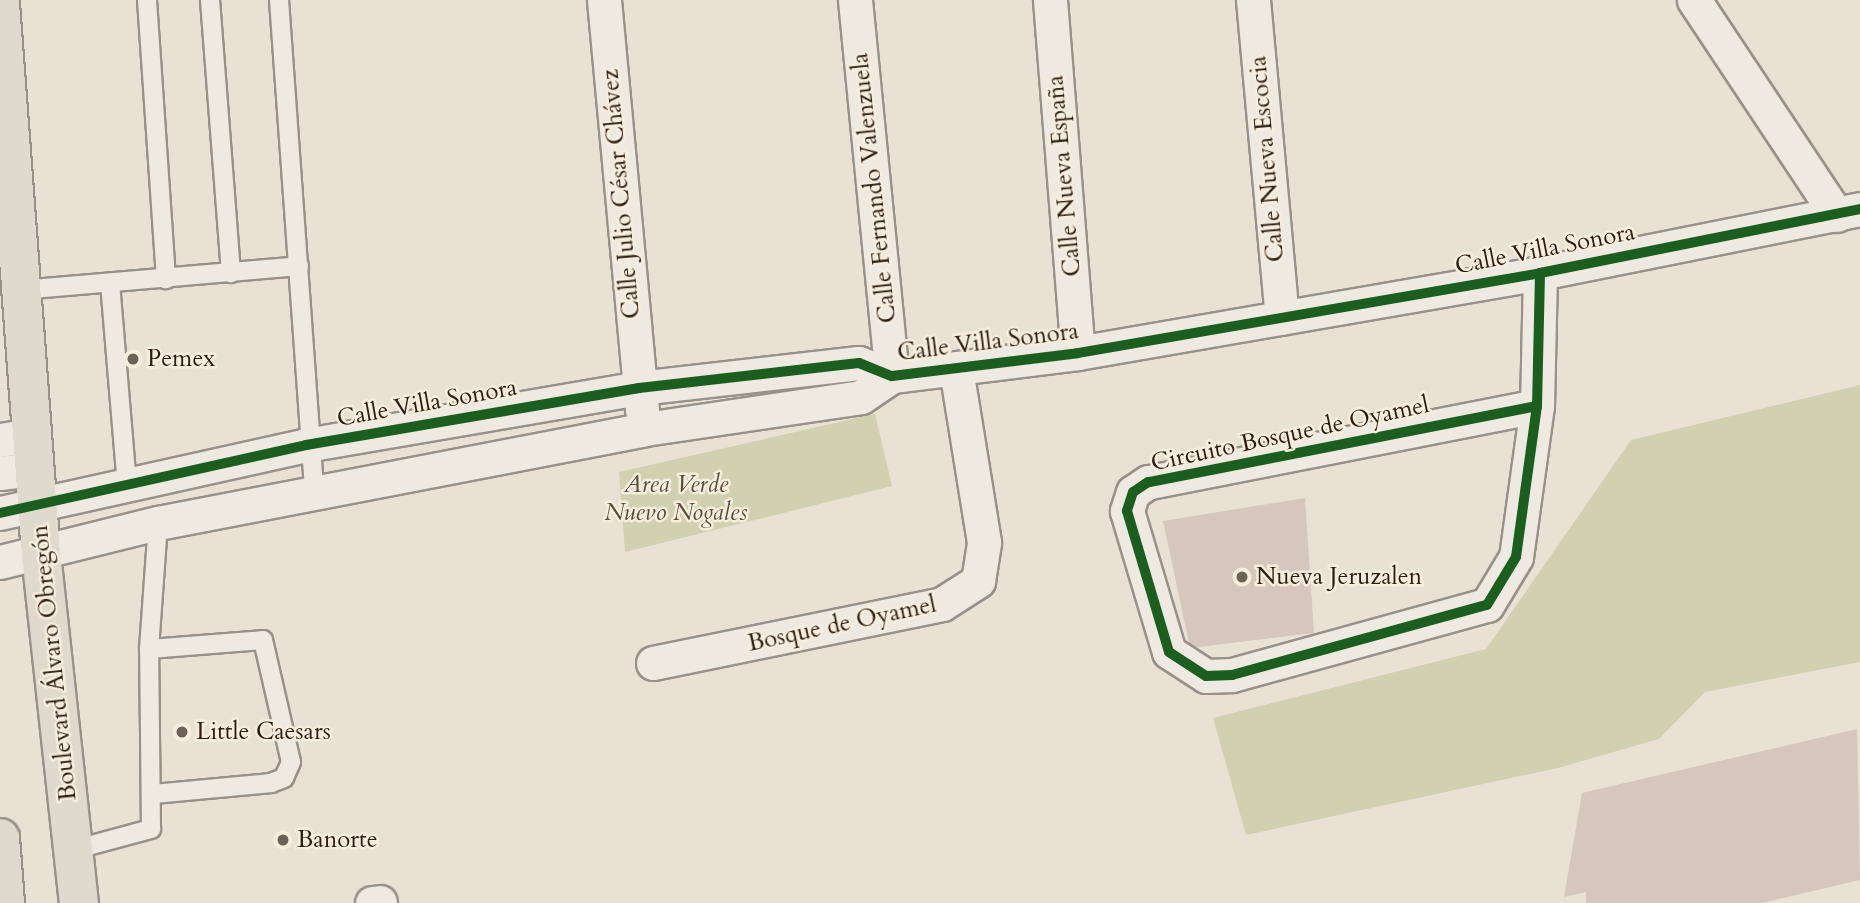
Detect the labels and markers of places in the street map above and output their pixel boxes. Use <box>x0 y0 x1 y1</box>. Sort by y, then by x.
place label: Pemex <box>147 345 215 373</box>
marker: Pemex <box>125 351 141 367</box>
place label: Nueva Jeruzalen <box>1256 563 1422 591</box>
marker: Nueva Jeruzalen <box>1234 569 1250 585</box>
place label: Little Caesars <box>196 718 331 746</box>
marker: Little Caesars <box>174 724 190 740</box>
place label: Banorte <box>297 826 378 854</box>
marker: Banorte <box>275 832 291 848</box>

